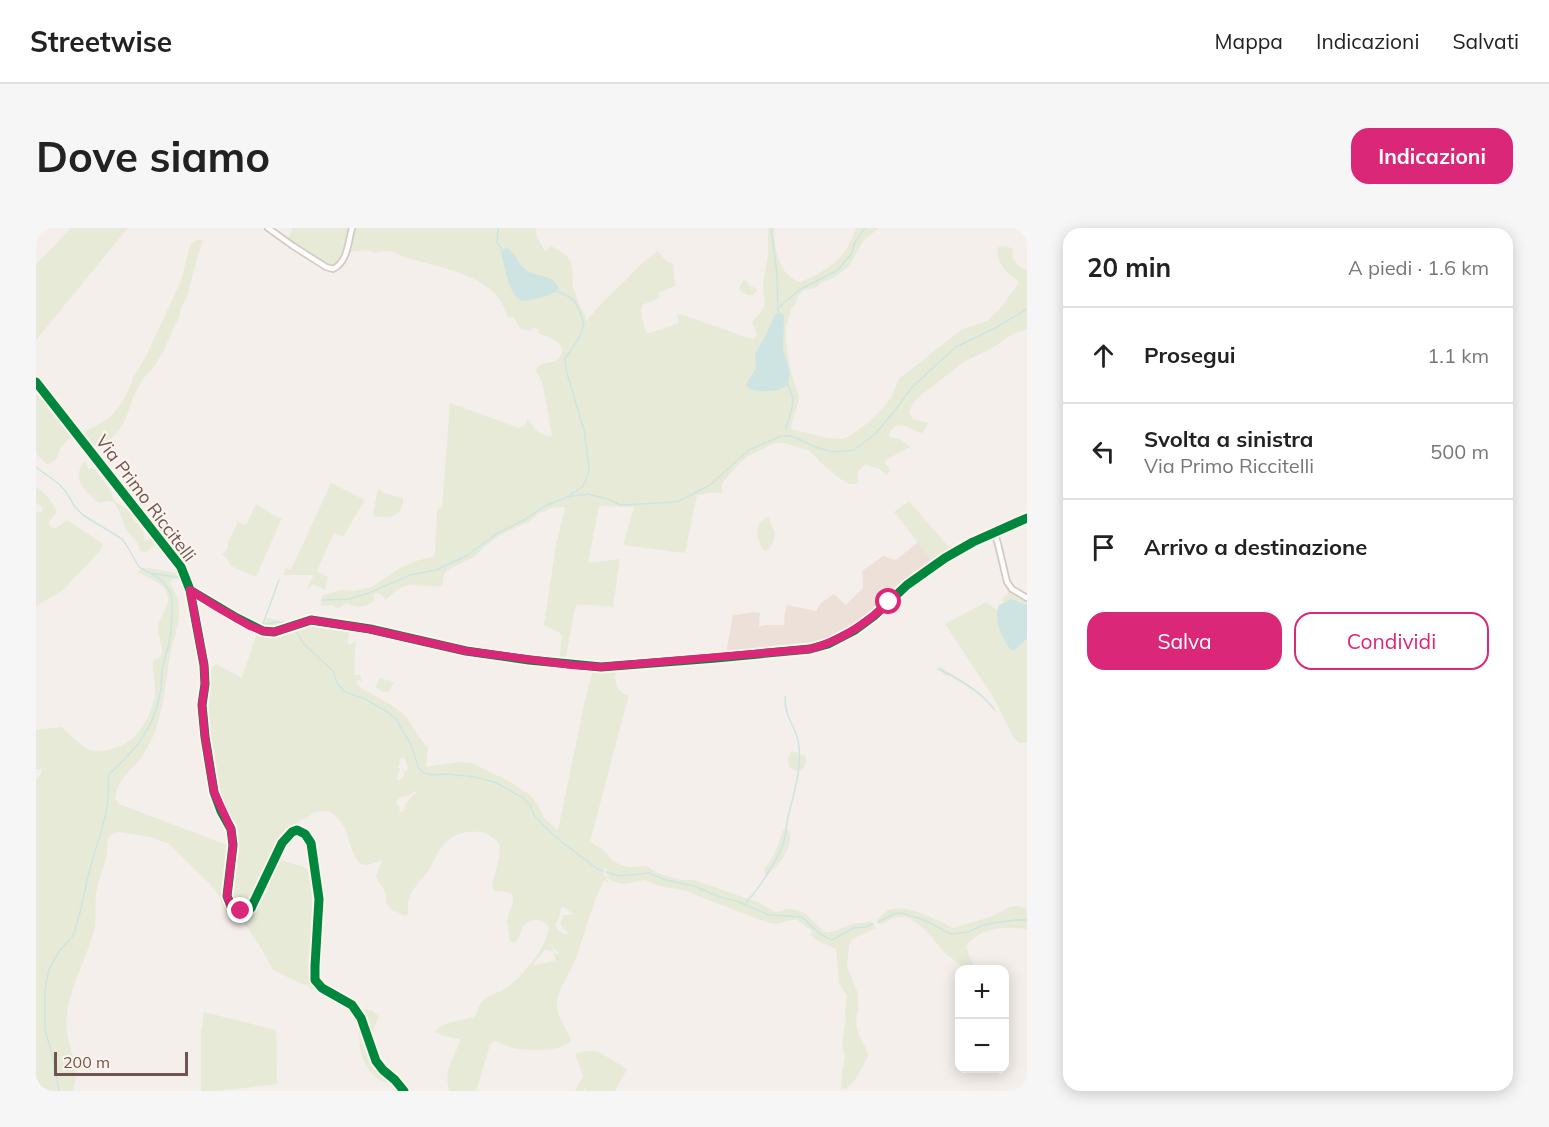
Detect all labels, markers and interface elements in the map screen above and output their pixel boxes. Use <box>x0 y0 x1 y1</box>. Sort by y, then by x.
text: Streetwise <box>30 24 172 59</box>
text: Mappa <box>1215 28 1283 54</box>
text: Indicazioni <box>1316 28 1419 54</box>
text: Salvati <box>1452 28 1519 54</box>
button: Indicazioni <box>1351 128 1513 184</box>
text: Dove siamo <box>36 130 270 183</box>
text: 20 min <box>1087 251 1171 284</box>
text: A piedi · 1.6 km <box>1348 255 1489 280</box>
icon: ahead <box>1087 339 1120 372</box>
text: Prosegui <box>1144 341 1236 369</box>
text: 1.1 km <box>1427 343 1489 368</box>
text: Svolta a sinistra <box>1144 425 1313 453</box>
street label: Via Primo Riccitelli <box>91 430 201 566</box>
icon: left <box>1087 435 1120 468</box>
text: 500 m <box>1430 439 1489 464</box>
text: Via Primo Riccitelli <box>1144 453 1314 478</box>
icon: arrive <box>1087 531 1120 564</box>
text: Arrivo a destinazione <box>1144 533 1367 561</box>
route start <box>875 588 901 614</box>
button: Salva <box>1087 612 1282 670</box>
button: Condividi <box>1294 612 1489 670</box>
route end <box>227 897 253 923</box>
map controls <box>955 965 1009 1073</box>
button: + <box>955 965 1009 1019</box>
button: − <box>955 1019 1009 1073</box>
scale bar <box>54 1049 188 1076</box>
text: 200 m <box>63 1052 110 1072</box>

